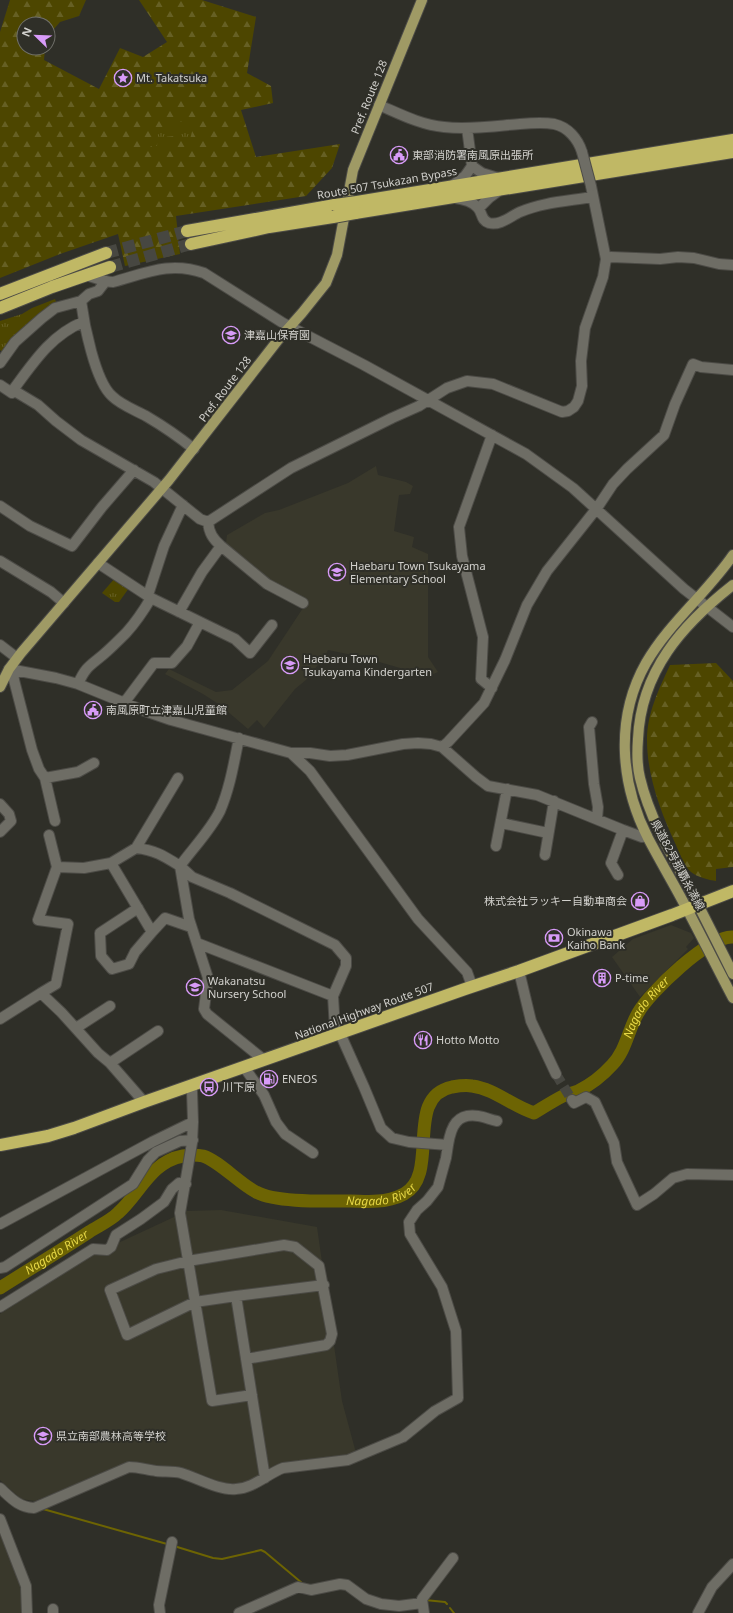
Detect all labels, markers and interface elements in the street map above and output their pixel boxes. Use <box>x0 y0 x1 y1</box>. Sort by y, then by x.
north arrow <box>16 16 56 56</box>
text: N <box>18 25 35 39</box>
street label: Pref. Route 128 <box>347 57 390 136</box>
place icon: Mt. Takatsuka <box>113 68 133 88</box>
place label: Mt. Takatsuka <box>136 70 207 85</box>
public building icon: 東部消防署南風原出張所 <box>389 145 409 165</box>
place label: 東部消防署南風原出張所 <box>412 147 534 162</box>
street label: Route 507 Tsukazan Bypass <box>316 163 458 202</box>
school or university icon: 津嘉山保育園 <box>221 325 241 345</box>
place label: 津嘉山保育園 <box>244 327 310 342</box>
street label: Pref. Route 128 <box>195 353 254 425</box>
place label: Haebaru Town Tsukayama Elementary School <box>350 558 486 586</box>
school or university icon: Haebaru Town Tsukayama Elementary School <box>327 562 347 582</box>
place label: Haebaru Town Tsukayama Kindergarten <box>303 651 432 679</box>
school or university icon: Haebaru Town Tsukayama Kindergarten <box>280 655 300 675</box>
public building icon: 南風原町立津嘉山児童館 <box>83 700 103 720</box>
place label: 南風原町立津嘉山児童館 <box>106 702 227 717</box>
street label: 県道82号那覇糸満線 <box>648 817 709 913</box>
shop icon: 株式会社ラッキー自動車商会 <box>630 891 650 911</box>
place label: 株式会社ラッキー自動車商会 <box>484 893 627 908</box>
place label: Okinawa Kaiho Bank <box>567 924 625 952</box>
bank icon: Okinawa Kaiho Bank <box>544 928 564 948</box>
building icon: P-time <box>592 968 612 988</box>
place label: P-time <box>615 970 649 985</box>
water label: Nagado River <box>619 972 674 1041</box>
place label: Wakanatsu Nursery School <box>208 973 286 1001</box>
school or university icon: Wakanatsu Nursery School <box>185 977 205 997</box>
street label: National Highway Route 507 <box>292 978 435 1043</box>
restaurant icon: Hotto Motto <box>413 1030 433 1050</box>
place label: Hotto Motto <box>436 1032 500 1047</box>
fuel station icon: ENEOS <box>259 1069 279 1089</box>
place label: ENEOS <box>282 1071 317 1086</box>
bus stop icon: 川下原 <box>199 1077 219 1097</box>
place label: 川下原 <box>222 1079 255 1094</box>
water label: Nagado River <box>346 1179 421 1209</box>
water label: Nagado River <box>21 1225 93 1278</box>
school or university icon: 県立南部農林高等学校 <box>33 1426 53 1446</box>
place label: 県立南部農林高等学校 <box>56 1428 166 1443</box>

